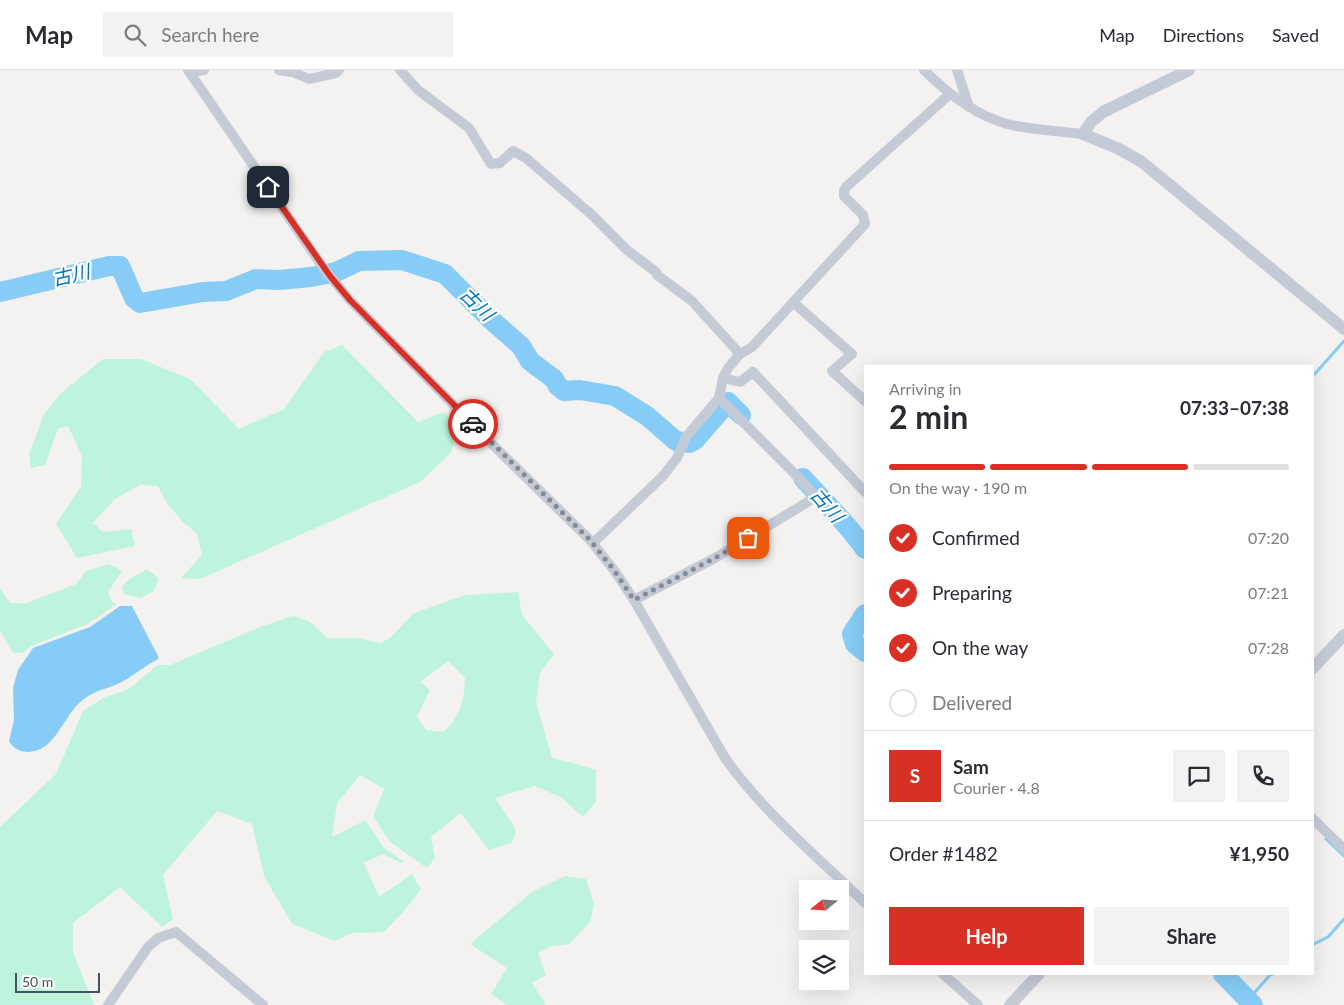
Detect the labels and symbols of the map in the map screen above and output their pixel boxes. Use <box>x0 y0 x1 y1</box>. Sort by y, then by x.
pin <box>247 166 289 208</box>
water label: 古川 <box>50 259 94 290</box>
water label: 古川 <box>456 282 500 326</box>
courier <box>448 399 498 449</box>
water label: 古川 <box>806 483 850 528</box>
pin <box>727 517 769 559</box>
north arrow <box>799 880 849 930</box>
scale bar <box>15 970 100 993</box>

